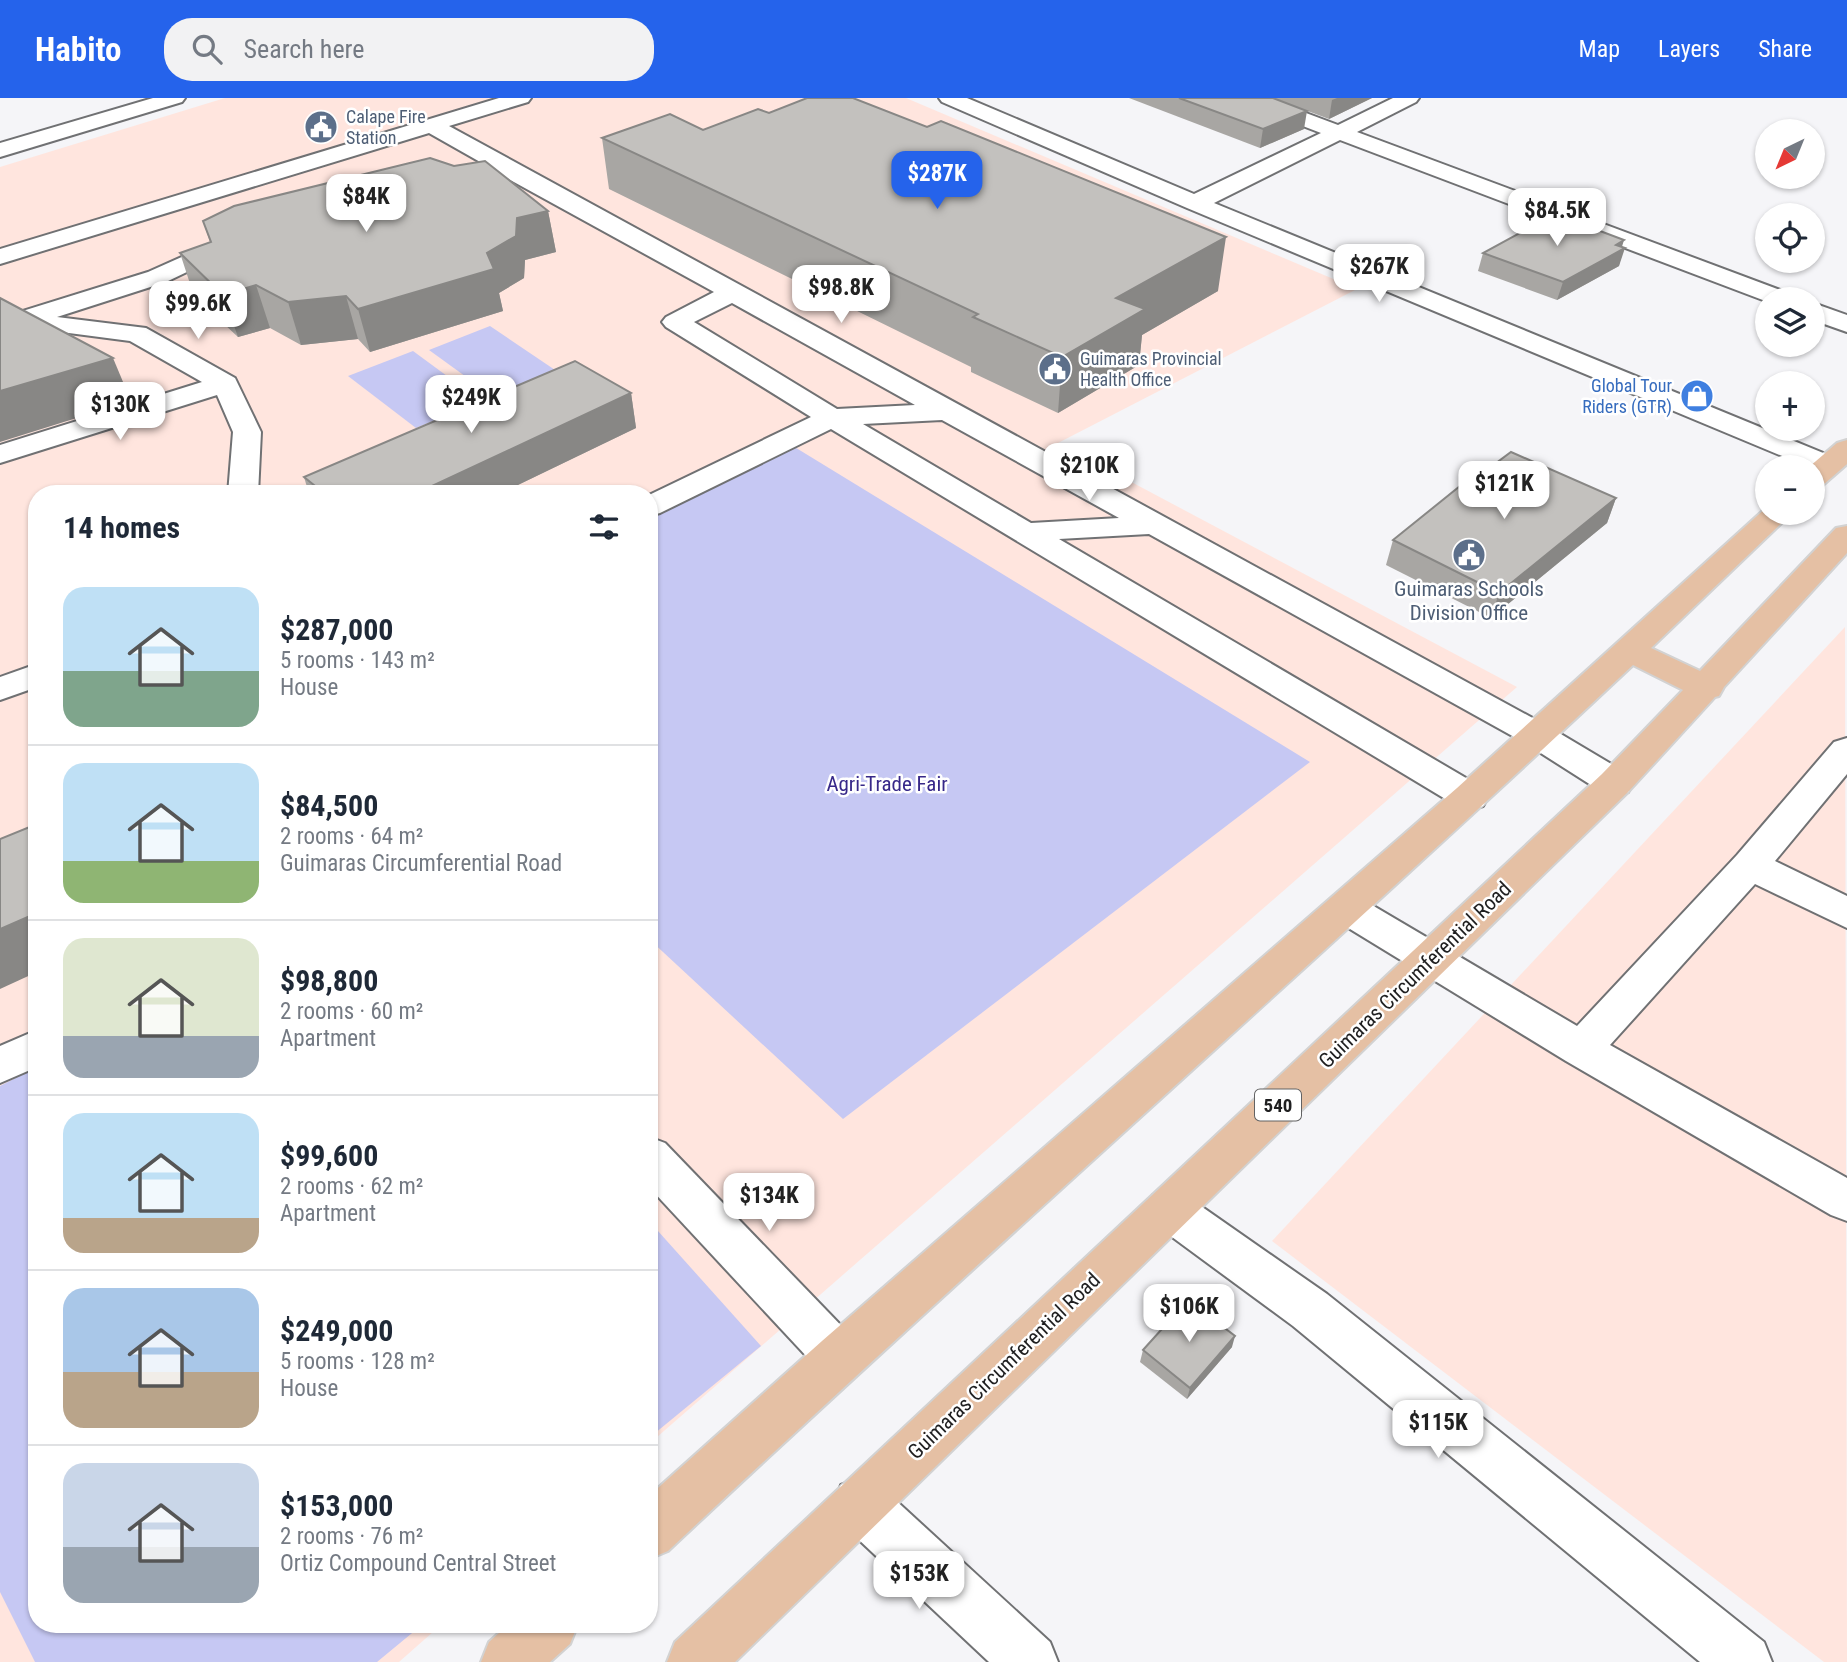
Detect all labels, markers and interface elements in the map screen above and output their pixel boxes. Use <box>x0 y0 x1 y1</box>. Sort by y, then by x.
search box <box>164 18 654 81</box>
text: Habito <box>35 30 122 69</box>
icon: search <box>188 30 226 68</box>
text: Search here <box>244 34 364 64</box>
text: Map <box>1579 35 1620 63</box>
text: Layers <box>1658 35 1720 63</box>
text: Share <box>1758 35 1812 63</box>
place label: Calape Fire Station <box>346 106 426 148</box>
public building icon: Calape Fire Station <box>302 108 340 146</box>
north arrow <box>1755 119 1825 189</box>
map controls <box>1755 119 1825 525</box>
pin: $287K <box>888 152 986 211</box>
text: $287K <box>907 160 967 187</box>
pin: $84K <box>325 174 407 234</box>
text: $84K <box>342 183 390 210</box>
pin: $84.5K <box>1500 188 1614 248</box>
text: $84.5K <box>1524 197 1590 224</box>
button: locate <box>1755 203 1825 273</box>
pin: $267K <box>1330 244 1428 304</box>
text: $267K <box>1349 253 1409 280</box>
pin: $98.8K <box>784 266 898 325</box>
text: $98.8K <box>808 274 874 301</box>
pin: $99.6K <box>141 282 255 341</box>
button: layers <box>1755 287 1825 357</box>
text: $99.6K <box>165 290 231 317</box>
place label: Guimaras Provincial Health Office <box>1080 348 1222 390</box>
public building icon: Guimaras Provincial Health Office <box>1036 350 1074 388</box>
button: + <box>1755 371 1825 441</box>
place label: Global Tour Riders (GTR) <box>1582 375 1673 418</box>
pin: $249K <box>422 376 520 435</box>
shop icon: Global Tour Riders (GTR) <box>1678 377 1716 415</box>
pin: $130K <box>71 382 169 442</box>
text: $249K <box>441 384 501 411</box>
text: $130K <box>90 391 150 418</box>
pin: $210K <box>1040 444 1138 503</box>
text: $210K <box>1059 452 1119 479</box>
button: − <box>1755 455 1825 525</box>
pin: $121K <box>1455 462 1553 521</box>
text: $121K <box>1474 470 1534 497</box>
icon: filters <box>585 508 623 546</box>
text: 14 homes <box>63 510 180 545</box>
public building icon: Guimaras Schools Division Office <box>1450 536 1488 574</box>
place label: Guimaras Schools Division Office <box>1394 577 1544 625</box>
text: $287,000 <box>280 612 393 647</box>
icon: home <box>119 615 203 699</box>
text: 5 rooms · 143 m² <box>280 647 435 674</box>
text: House <box>280 674 338 701</box>
park label: Agri-Trade Fair <box>826 772 948 796</box>
text: $84,500 <box>280 788 378 823</box>
icon: home <box>119 791 203 875</box>
text: 2 rooms · 64 m² <box>280 823 423 850</box>
text: Guimaras Circumferential Road <box>280 850 562 877</box>
street label: Guimaras Circumferential Road <box>1314 877 1516 1073</box>
text: $98,800 <box>280 963 378 998</box>
icon: home <box>119 966 203 1050</box>
text: 2 rooms · 60 m² <box>280 998 423 1025</box>
text: Apartment <box>280 1025 376 1052</box>
road number: 540 <box>1255 1090 1301 1121</box>
text: $99,600 <box>280 1138 378 1173</box>
icon: home <box>119 1141 203 1225</box>
text: 2 rooms · 62 m² <box>280 1173 423 1200</box>
pin: $134K <box>720 1174 818 1233</box>
text: $134K <box>739 1182 799 1209</box>
text: Apartment <box>280 1200 376 1227</box>
street label: Guimaras Circumferential Road <box>903 1268 1105 1464</box>
pin: $106K <box>1140 1284 1238 1344</box>
text: $106K <box>1159 1293 1219 1320</box>
text: $249,000 <box>280 1313 393 1348</box>
icon: home <box>119 1316 203 1400</box>
text: 5 rooms · 128 m² <box>280 1348 435 1375</box>
text: House <box>280 1375 338 1402</box>
pin: $115K <box>1389 1400 1487 1460</box>
text: $115K <box>1408 1409 1468 1436</box>
text: $153,000 <box>280 1488 393 1523</box>
icon: home <box>119 1491 203 1575</box>
text: 2 rooms · 76 m² <box>280 1523 423 1550</box>
text: Ortiz Compound Central Street <box>280 1550 556 1577</box>
pin: $153K <box>870 1552 968 1611</box>
text: $153K <box>889 1560 949 1587</box>

